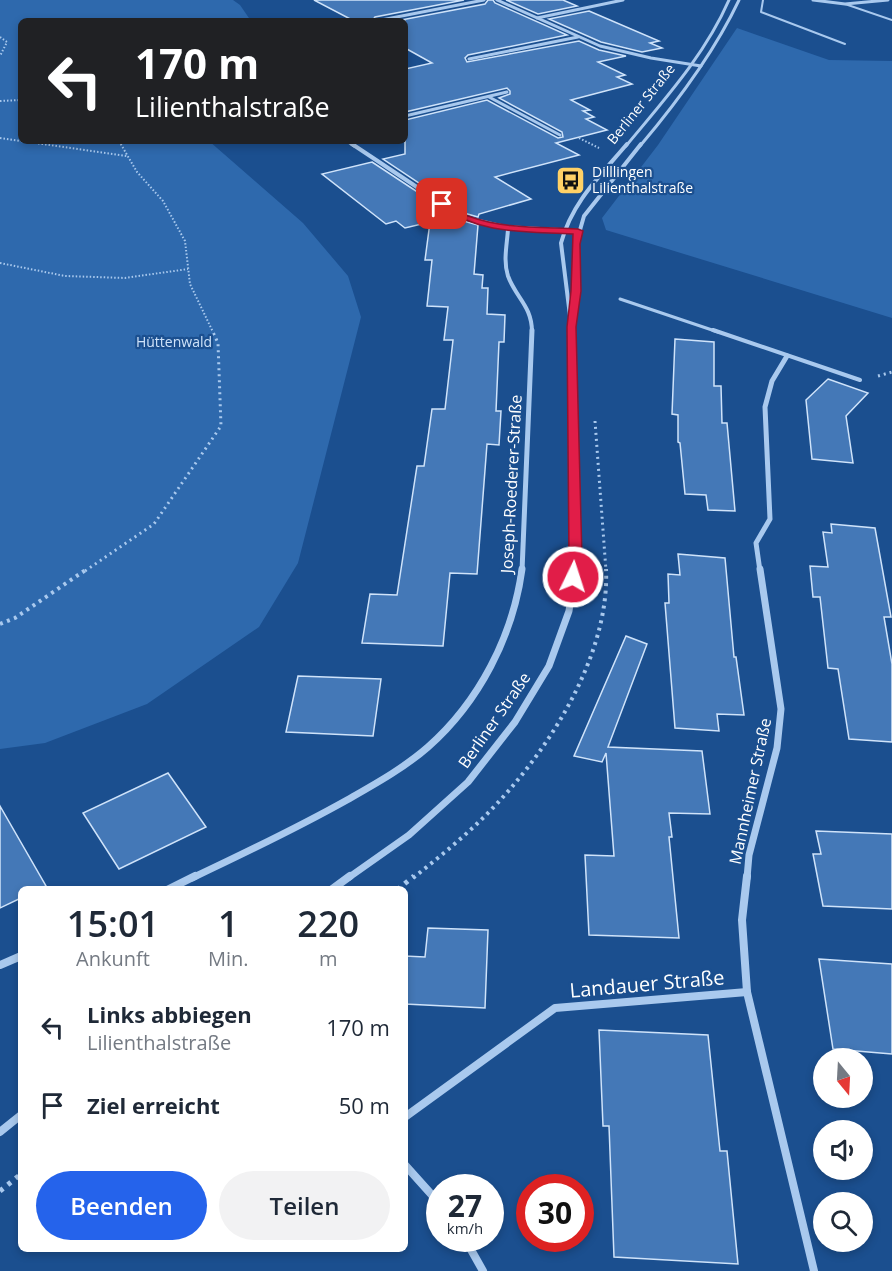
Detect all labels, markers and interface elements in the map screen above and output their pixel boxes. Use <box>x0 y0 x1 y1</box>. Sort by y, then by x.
text: 170 m <box>135 34 259 91</box>
icon: left <box>36 42 114 120</box>
street label: Berliner Straße <box>602 59 679 148</box>
text: Lilienthalstraße <box>135 88 330 125</box>
place label: Dilllingen Lilienthalstraße <box>592 162 693 197</box>
bus stop icon: Dilllingen Lilienthalstraße <box>555 164 587 196</box>
pin <box>416 178 467 229</box>
icon: arrive <box>425 187 458 220</box>
park label: Hüttenwald <box>136 332 212 351</box>
street label: Joseph-Roederer-Straße <box>495 394 527 576</box>
position arrow <box>541 545 605 609</box>
street label: Berliner Straße <box>453 668 535 772</box>
street label: Mannheimer Straße <box>724 716 776 866</box>
text: 15:01 <box>67 899 159 948</box>
text: 1 <box>218 899 239 948</box>
text: 220 <box>297 899 359 948</box>
text: Ankunft <box>76 945 150 972</box>
text: Min. <box>208 945 248 972</box>
text: m <box>319 945 337 972</box>
street label: Landauer Straße <box>569 963 725 1004</box>
text: Links abbiegen <box>87 999 252 1029</box>
icon: left <box>36 1011 69 1044</box>
text: 170 m <box>326 1012 390 1042</box>
text: Lilienthalstraße <box>87 1029 231 1056</box>
north arrow <box>813 1048 873 1108</box>
map controls <box>813 1048 873 1252</box>
icon: arrive <box>36 1089 69 1122</box>
text: Ziel erreicht <box>87 1090 220 1120</box>
text: 50 m <box>339 1090 390 1120</box>
button: sound <box>813 1120 873 1180</box>
button: Beenden <box>36 1171 207 1240</box>
button: Teilen <box>219 1171 390 1240</box>
speed limit sign: 30 <box>516 1174 594 1252</box>
text: 27 <box>448 1185 482 1226</box>
button: search <box>813 1192 873 1252</box>
text: km/h <box>447 1218 483 1238</box>

